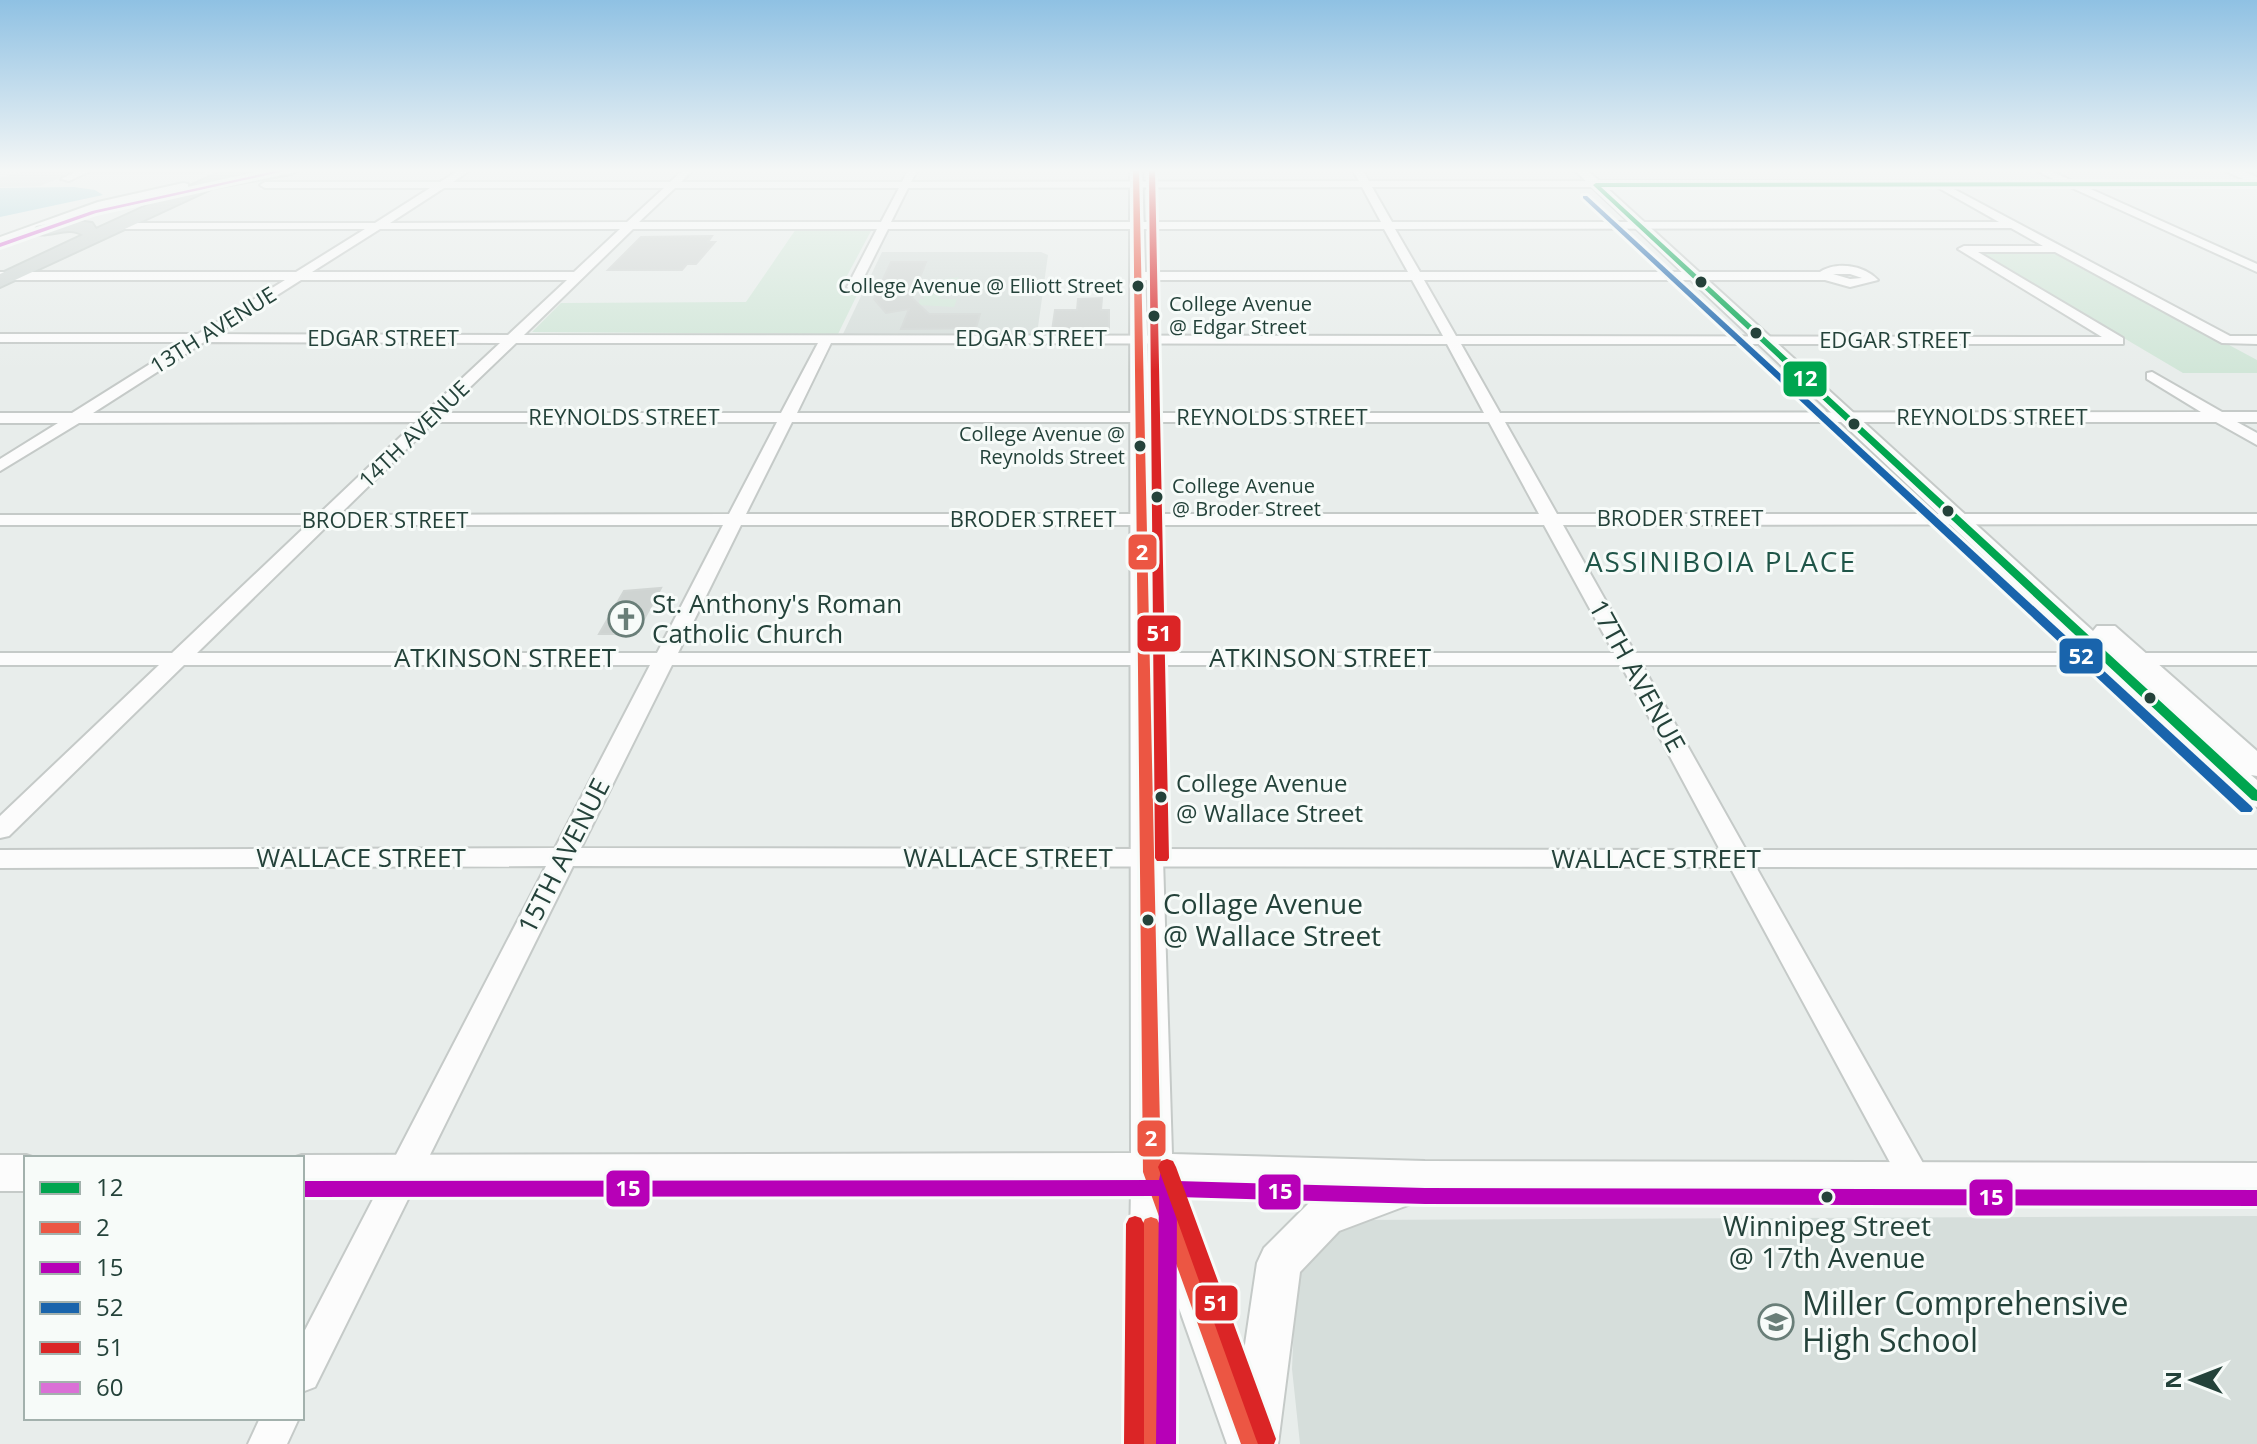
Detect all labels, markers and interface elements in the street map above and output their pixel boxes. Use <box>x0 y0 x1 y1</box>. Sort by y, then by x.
place label: College Avenue @ Elliott Street <box>838 272 1123 299</box>
unlabelled marker <box>1693 274 1709 290</box>
street label: 13TH AVENUE <box>144 278 281 380</box>
marker: College Avenue @ Elliott Street <box>1130 278 1146 294</box>
place label: College Avenue @ Edgar Street <box>1169 290 1312 340</box>
marker: College Avenue @ Edgar Street <box>1146 308 1162 324</box>
street label: EDGAR STREET <box>307 322 459 352</box>
street label: EDGAR STREET <box>955 322 1107 352</box>
street label: EDGAR STREET <box>1819 324 1971 354</box>
unlabelled marker <box>1748 325 1764 341</box>
line badge: 12 <box>1782 360 1828 398</box>
text: 12 <box>1792 362 1818 392</box>
street label: 14TH AVENUE <box>351 373 475 494</box>
street label: REYNOLDS STREET <box>528 401 720 431</box>
street label: REYNOLDS STREET <box>1176 401 1368 431</box>
street label: REYNOLDS STREET <box>1896 401 2088 431</box>
unlabelled marker <box>1846 416 1862 432</box>
place label: College Avenue @ Reynolds Street <box>959 420 1125 470</box>
marker: College Avenue @ Reynolds Street <box>1132 438 1148 454</box>
place label: College Avenue @ Broder Street <box>1172 472 1321 522</box>
marker: College Avenue @ Broder Street <box>1149 489 1165 505</box>
street label: BRODER STREET <box>1597 502 1763 532</box>
street label: BRODER STREET <box>950 503 1116 533</box>
unlabelled marker <box>1940 503 1956 519</box>
street label: BRODER STREET <box>302 504 468 534</box>
line badge: 2 <box>1127 533 1158 571</box>
text: 2 <box>1136 536 1148 566</box>
district label: ASSINIBOIA PLACE <box>1585 542 1857 580</box>
place label: St. Anthony's Roman Catholic Church <box>652 585 902 651</box>
street label: 17TH AVENUE <box>1581 593 1695 758</box>
church icon: St. Anthony's Roman Catholic Church <box>607 600 645 638</box>
line badge: 51 <box>1136 614 1182 653</box>
text: 51 <box>1146 617 1172 647</box>
line badge: 52 <box>2058 637 2104 675</box>
street label: ATKINSON STREET <box>394 639 617 675</box>
street label: ATKINSON STREET <box>1209 639 1432 675</box>
text: 52 <box>2068 640 2094 670</box>
unlabelled marker <box>2142 690 2158 706</box>
place label: College Avenue @ Wallace Street <box>1176 766 1363 829</box>
street label: 15TH AVENUE <box>509 772 618 939</box>
marker: College Avenue @ Wallace Street <box>1153 789 1169 805</box>
street label: WALLACE STREET <box>256 839 466 875</box>
street label: WALLACE STREET <box>903 839 1113 875</box>
street label: WALLACE STREET <box>1551 840 1761 876</box>
place label: Collage Avenue @ Wallace Street <box>1163 884 1381 954</box>
marker: Collage Avenue @ Wallace Street <box>1140 912 1156 928</box>
line badge: 2 <box>1136 1119 1167 1158</box>
text: 2 <box>1145 1122 1157 1152</box>
legend <box>24 1156 304 1420</box>
line badge: 15 <box>605 1169 651 1208</box>
text: 12 <box>96 1170 123 1203</box>
text: 15 <box>615 1172 641 1202</box>
line badge: 15 <box>1257 1173 1302 1211</box>
text: 15 <box>1267 1175 1293 1205</box>
line badge: 15 <box>1968 1178 2014 1217</box>
text: 15 <box>1978 1181 2004 1211</box>
marker: Winnipeg Street @ 17th Avenue <box>1819 1189 1835 1205</box>
place label: Winnipeg Street @ 17th Avenue <box>1723 1206 1931 1276</box>
text: 2 <box>96 1210 110 1243</box>
text: 15 <box>96 1250 123 1283</box>
place label: Miller Comprehensive High School <box>1802 1281 2129 1361</box>
line badge: 51 <box>1194 1284 1239 1322</box>
text: 51 <box>1203 1287 1229 1317</box>
text: 52 <box>96 1290 123 1323</box>
school or university icon: Miller Comprehensive High School <box>1757 1303 1795 1341</box>
text: 51 <box>96 1330 123 1363</box>
north arrow <box>2153 1340 2233 1420</box>
text: 60 <box>96 1370 123 1403</box>
text: N <box>2157 1371 2187 1389</box>

